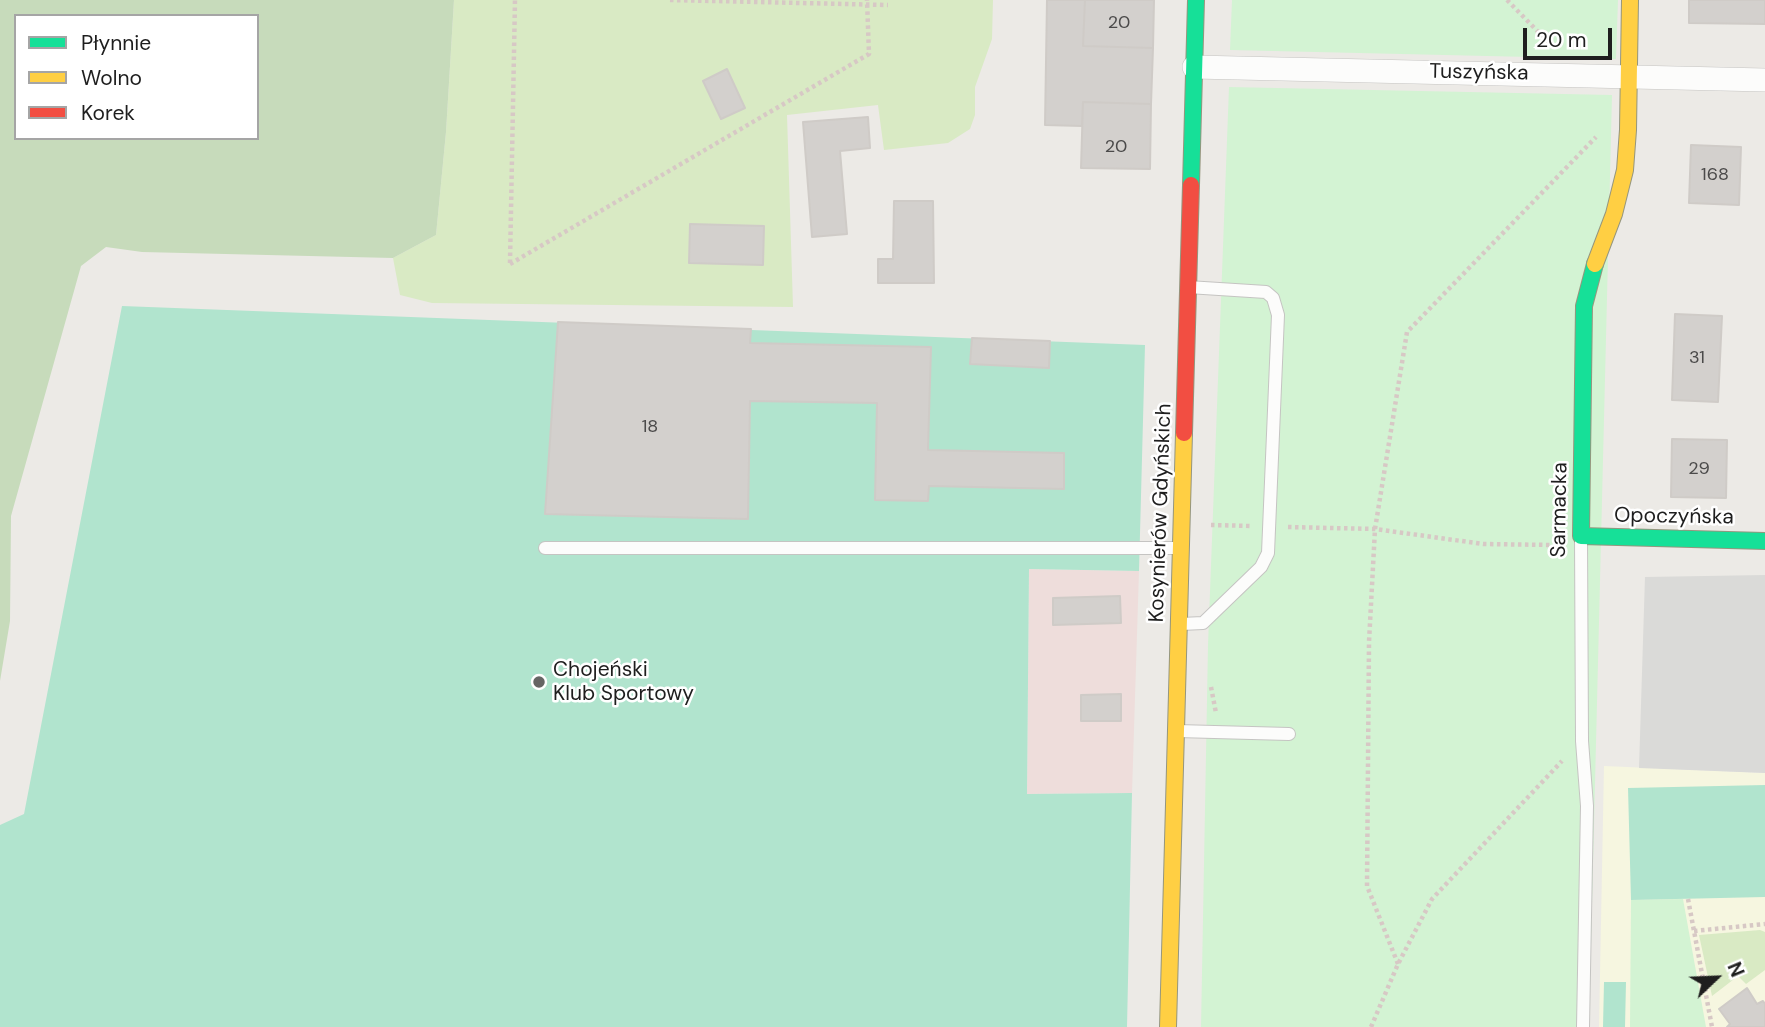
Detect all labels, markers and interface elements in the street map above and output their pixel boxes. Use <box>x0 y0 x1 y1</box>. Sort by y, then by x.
house number: 20 <box>1108 12 1130 34</box>
legend <box>14 14 259 140</box>
scale bar <box>1527 14 1616 58</box>
text: 20 m <box>1536 26 1587 54</box>
text: Płynnie <box>81 29 151 57</box>
street label: Tuszyńska <box>1429 60 1529 86</box>
text: Wolno <box>81 64 142 92</box>
text: Korek <box>81 99 135 127</box>
house number: 20 <box>1105 136 1127 158</box>
house number: 168 <box>1701 164 1729 186</box>
house number: 31 <box>1689 347 1705 369</box>
street label: Kosynierów Gdyńskich <box>1145 403 1177 623</box>
house number: 18 <box>642 416 658 438</box>
house number: 29 <box>1688 458 1710 480</box>
street label: Sarmacka <box>1547 462 1573 558</box>
street label: Opoczyńska <box>1614 503 1734 531</box>
place label: Chojeński Klub Sportowy <box>553 657 694 707</box>
marker: Chojeński Klub Sportowy <box>531 674 547 690</box>
north arrow <box>1681 943 1751 1013</box>
text: N <box>1722 958 1750 981</box>

